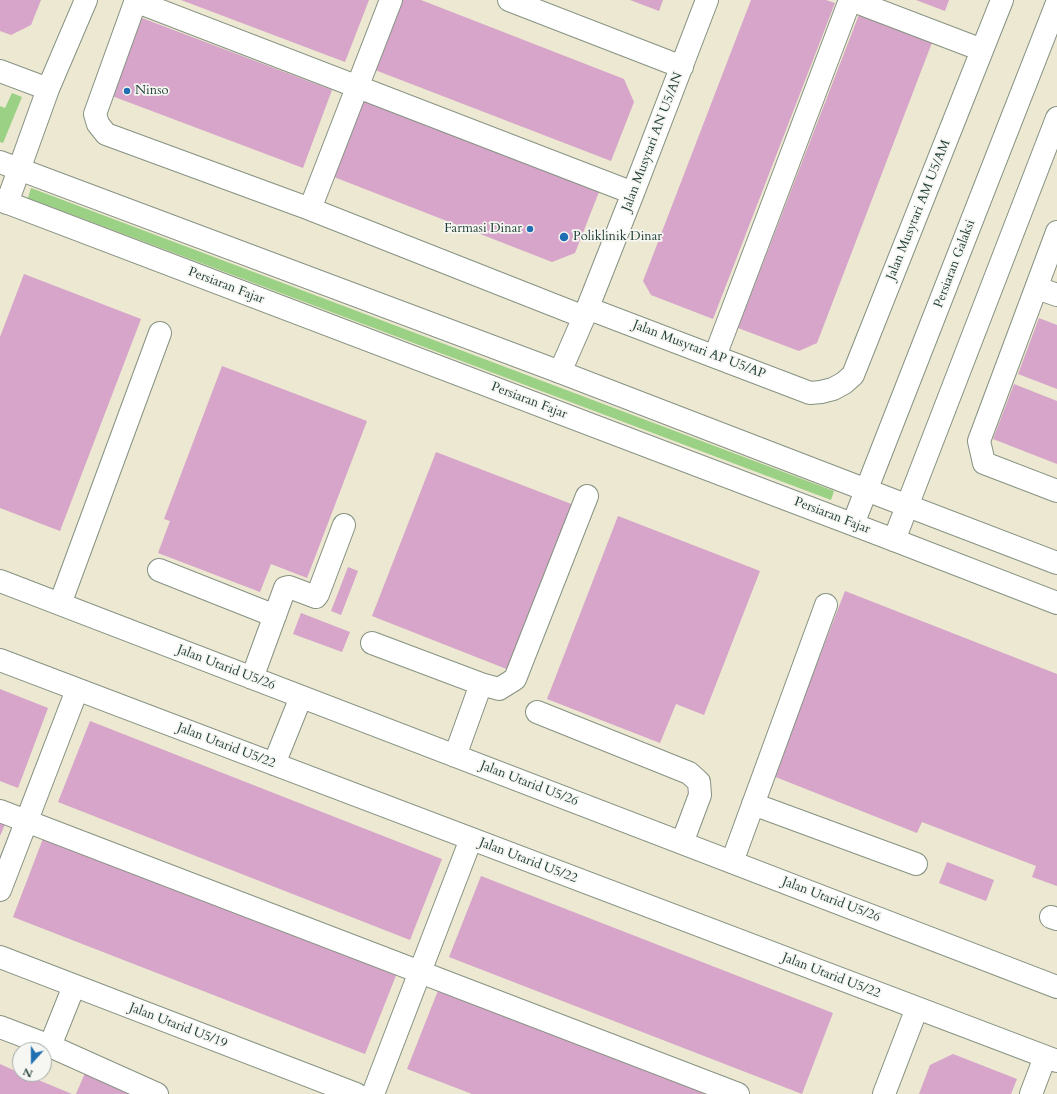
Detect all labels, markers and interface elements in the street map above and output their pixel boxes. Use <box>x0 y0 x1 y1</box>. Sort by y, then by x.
street label: Jalan Musytari AN U5/AN <box>619 70 687 214</box>
place label: Ninso <box>135 83 169 99</box>
marker: Ninso <box>122 86 132 96</box>
street label: Jalan Musytari AM U5/AM <box>884 138 954 282</box>
street label: Persiaran Galaksi <box>931 218 979 310</box>
place label: Farmasi Dinar <box>444 221 522 237</box>
marker: Farmasi Dinar <box>525 224 535 234</box>
place label: Poliklinik Dinar <box>573 229 662 245</box>
marker: Poliklinik Dinar <box>558 231 570 243</box>
street label: Persiaran Fajar <box>186 264 266 308</box>
street label: Jalan Musytari AP U5/AP <box>630 317 768 383</box>
street label: Persiaran Fajar <box>489 379 569 423</box>
street label: Persiaran Fajar <box>792 494 872 538</box>
street label: Jalan Utarid U5/26 <box>175 642 277 694</box>
street label: Jalan Utarid U5/22 <box>175 720 277 772</box>
street label: Jalan Utarid U5/26 <box>478 758 580 810</box>
street label: Jalan Utarid U5/22 <box>477 835 579 887</box>
street label: Jalan Utarid U5/26 <box>780 874 882 926</box>
street label: Jalan Utarid U5/22 <box>780 950 882 1002</box>
street label: Jalan Utarid U5/19 <box>127 1000 229 1052</box>
north arrow <box>12 1042 52 1082</box>
text: N <box>21 1064 35 1081</box>

